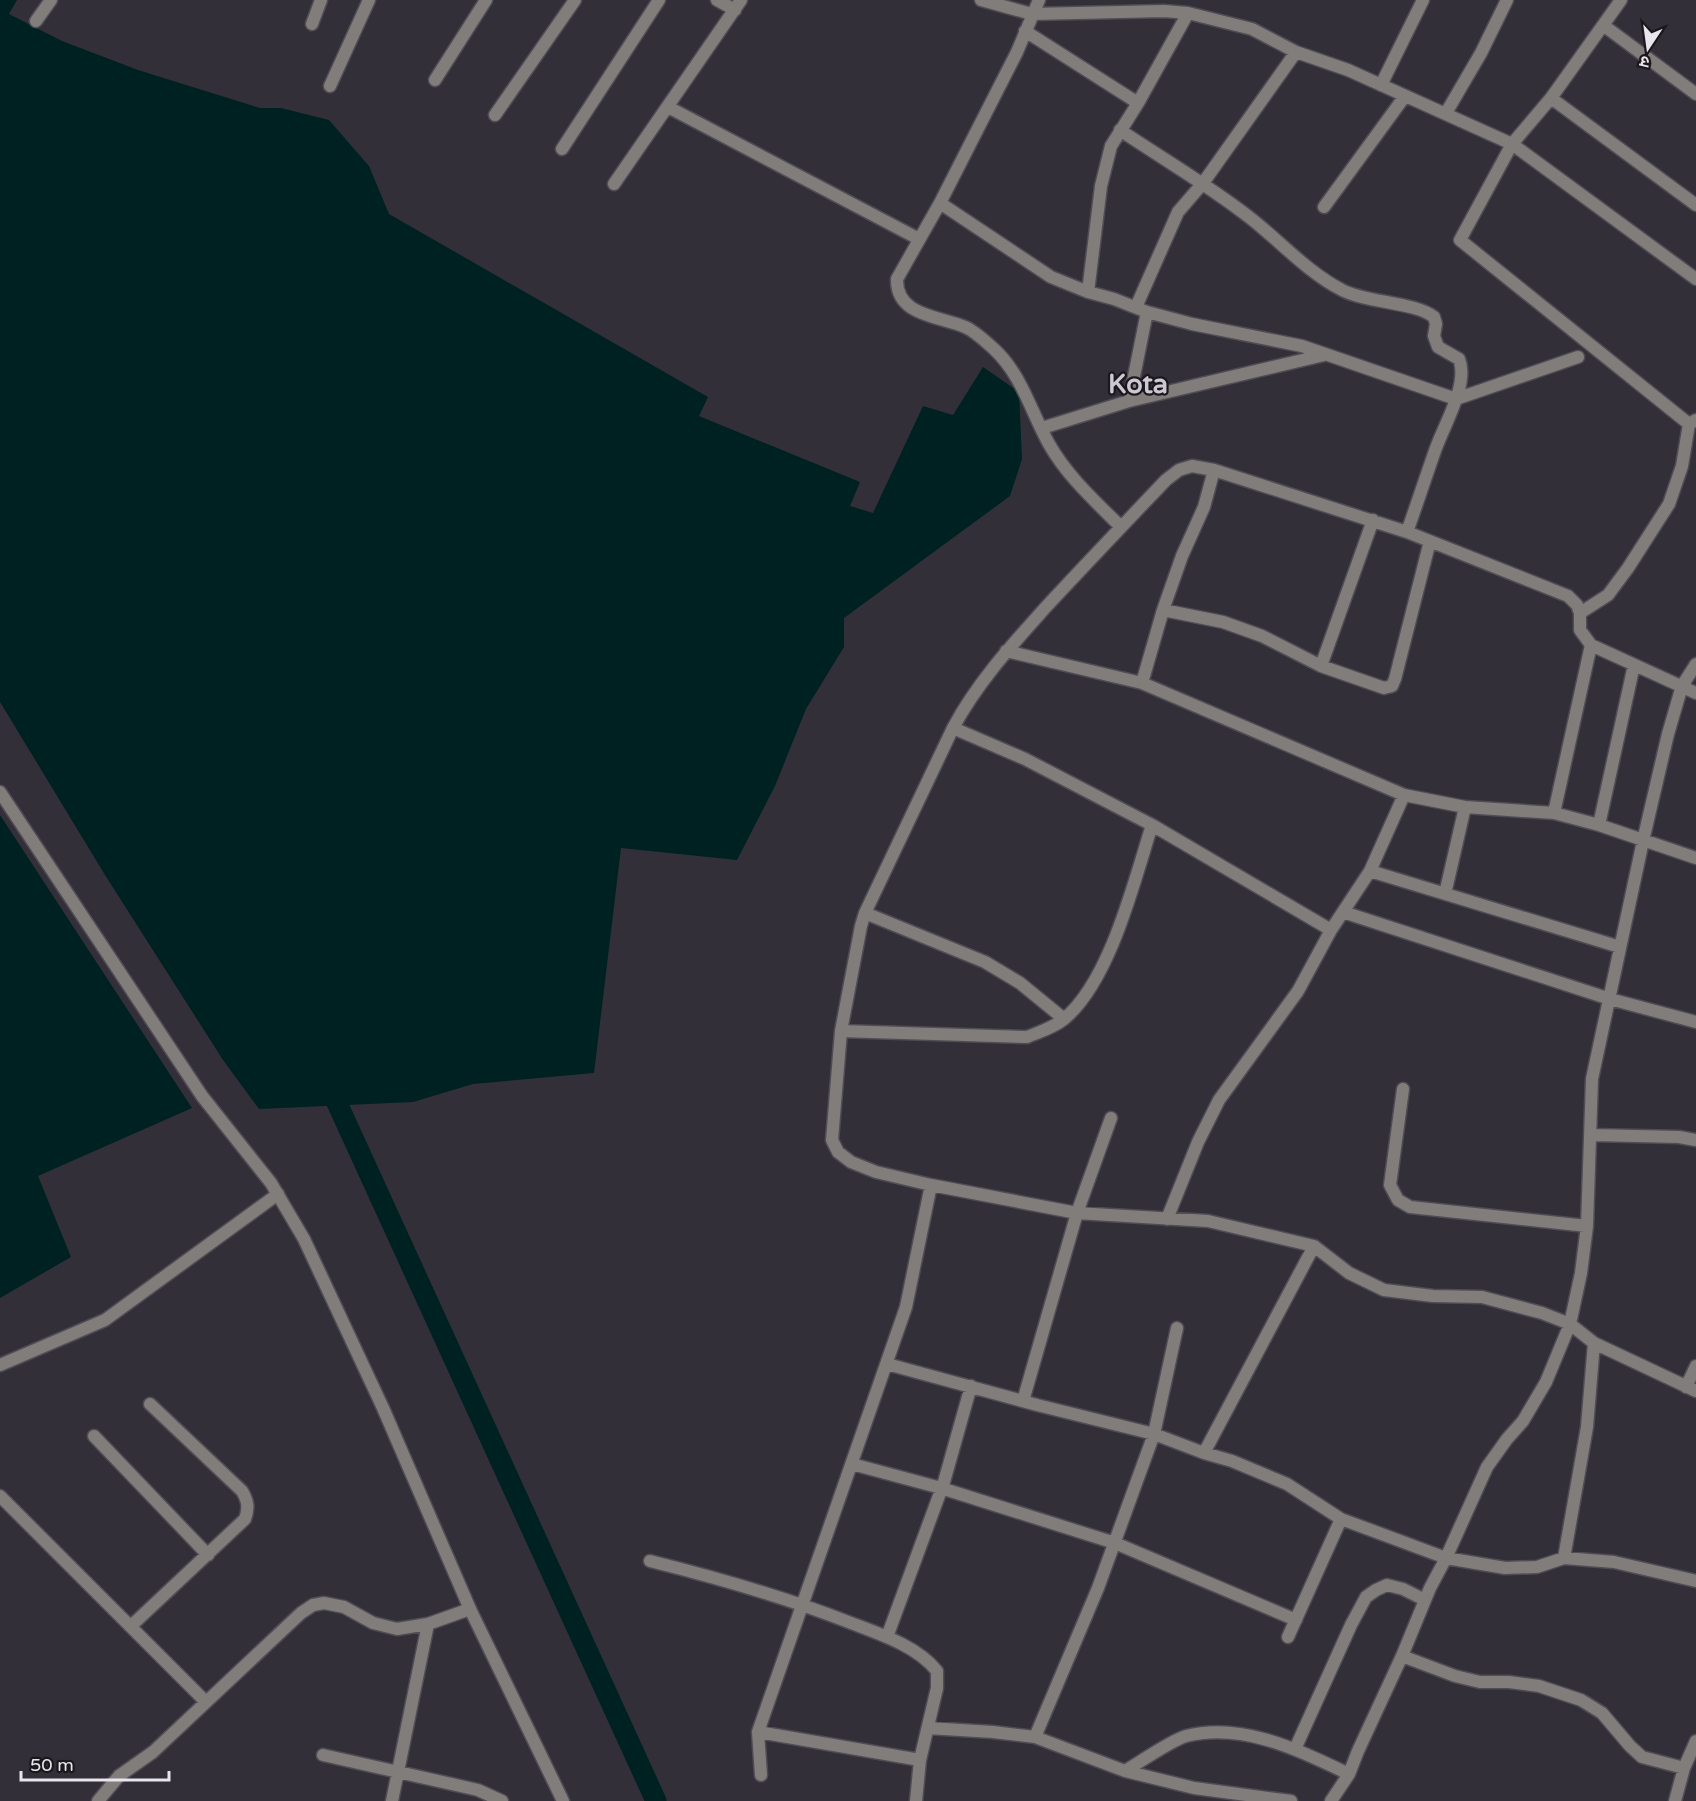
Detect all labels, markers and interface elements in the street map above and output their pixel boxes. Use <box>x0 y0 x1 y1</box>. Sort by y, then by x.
north arrow <box>1618 18 1678 78</box>
text: उ <box>1637 51 1652 72</box>
district label: Kota <box>1108 368 1168 401</box>
scale bar <box>21 1744 170 1782</box>
text: 50 m <box>30 1754 74 1776</box>

